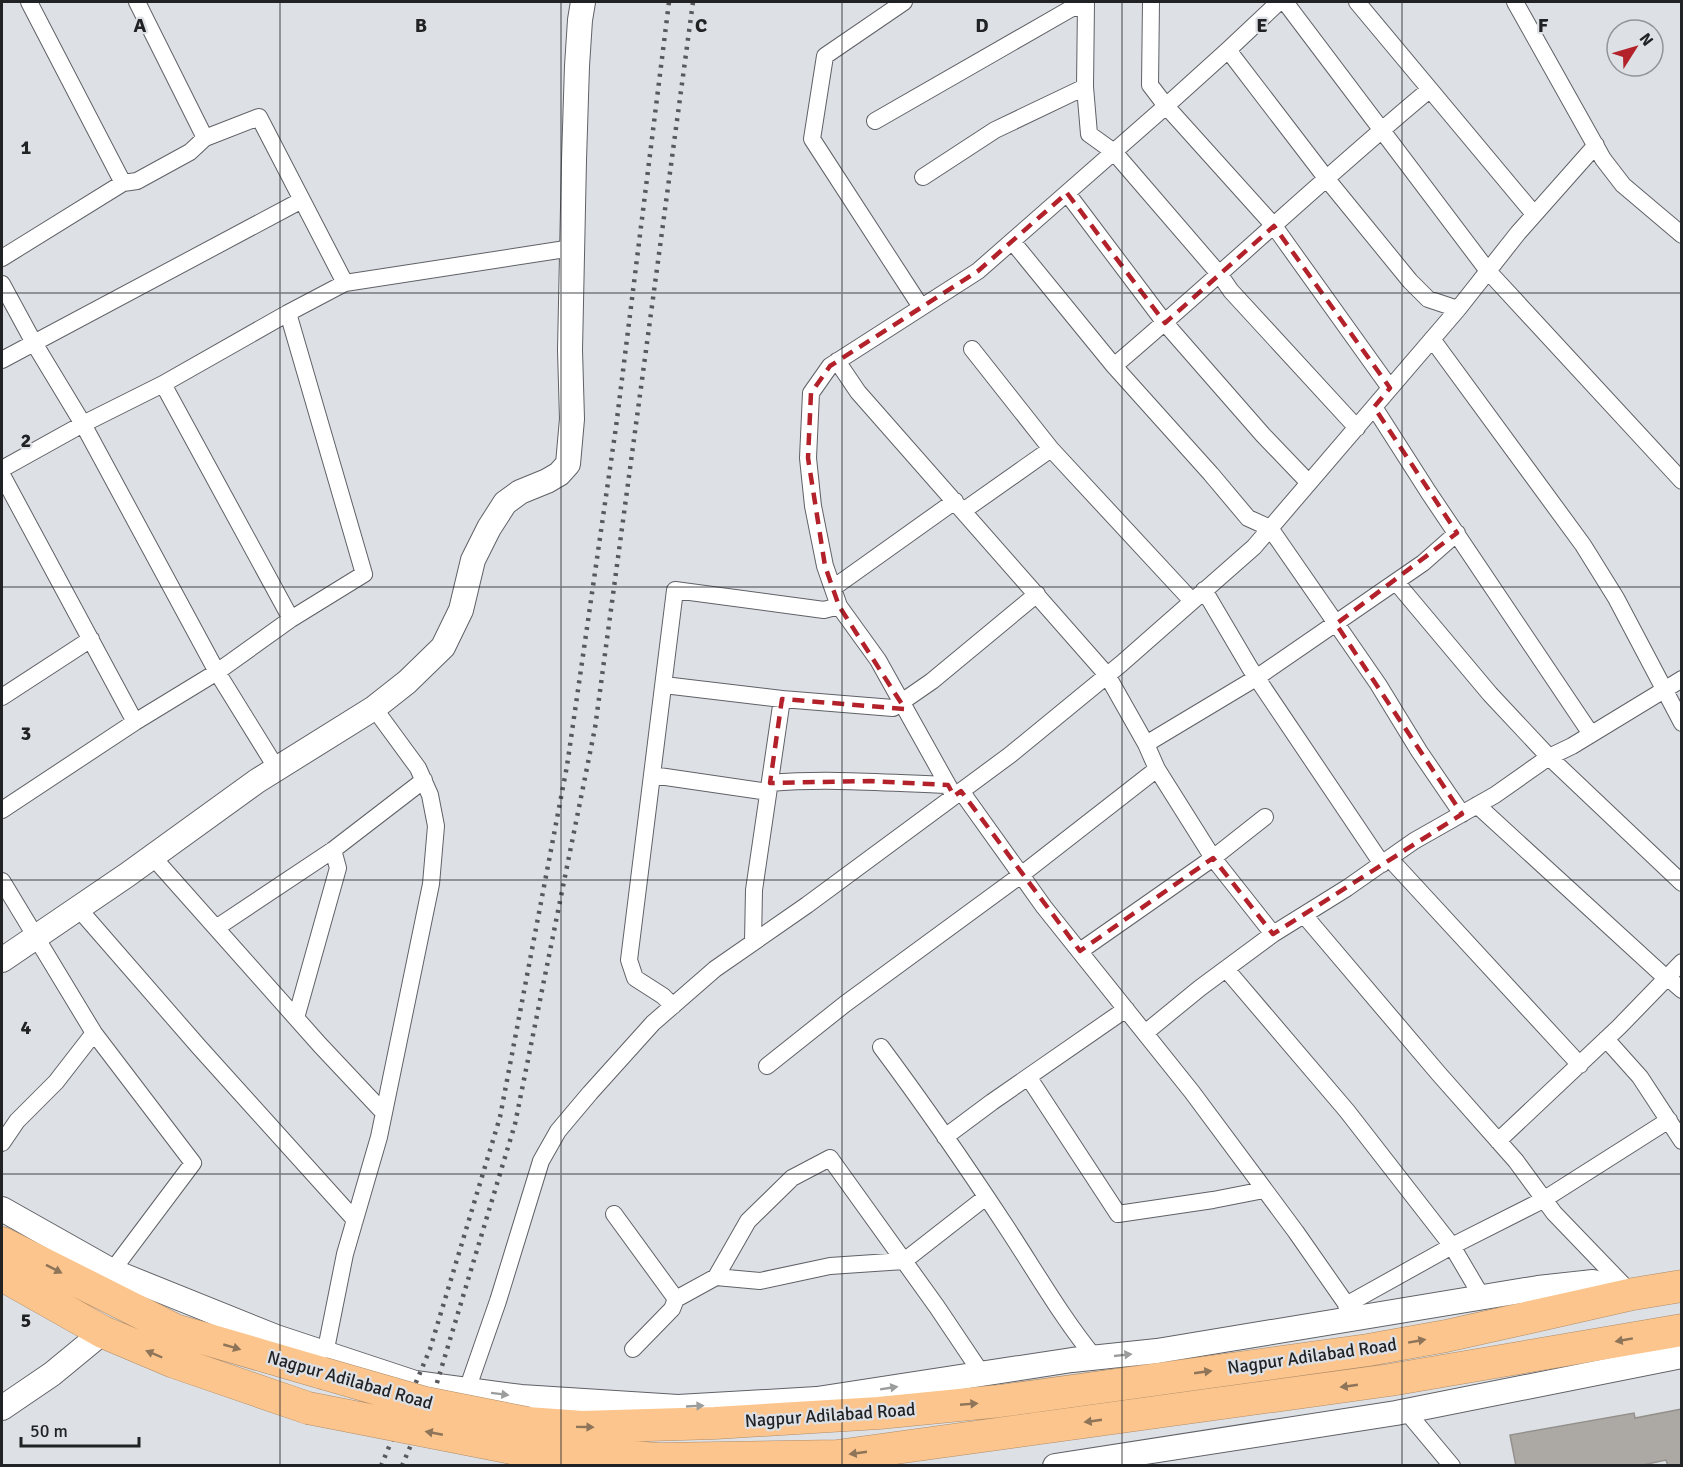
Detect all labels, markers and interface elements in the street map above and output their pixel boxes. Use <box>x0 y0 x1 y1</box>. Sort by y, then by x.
text: A <box>134 13 147 38</box>
text: B <box>415 13 427 38</box>
text: C <box>695 13 707 38</box>
text: D <box>975 13 989 38</box>
text: E <box>1256 13 1268 38</box>
text: F <box>1538 13 1549 38</box>
north arrow <box>1605 18 1665 78</box>
text: N <box>1635 29 1658 50</box>
text: 1 <box>21 135 32 160</box>
text: 2 <box>21 428 31 453</box>
text: 3 <box>21 721 31 746</box>
text: 4 <box>21 1015 32 1040</box>
one-way arrow <box>45 1264 62 1274</box>
text: 5 <box>21 1308 31 1333</box>
street label: Nagpur Adilabad Road <box>1226 1333 1398 1379</box>
one-way arrow <box>1408 1336 1427 1345</box>
one-way arrow <box>1614 1336 1633 1345</box>
one-way arrow <box>223 1343 241 1352</box>
street label: Nagpur Adilabad Road <box>265 1346 435 1414</box>
one-way arrow <box>145 1348 163 1358</box>
one-way arrow <box>1114 1350 1133 1359</box>
one-way arrow <box>1194 1368 1213 1377</box>
one-way arrow <box>1339 1381 1358 1390</box>
one-way arrow <box>879 1384 898 1393</box>
one-way arrow <box>491 1389 510 1399</box>
street label: Nagpur Adilabad Road <box>744 1398 916 1432</box>
one-way arrow <box>959 1399 978 1409</box>
one-way arrow <box>685 1401 704 1410</box>
scale bar <box>21 1410 140 1448</box>
one-way arrow <box>1083 1416 1102 1426</box>
text: 50 m <box>30 1420 68 1442</box>
one-way arrow <box>576 1422 595 1431</box>
one-way arrow <box>424 1428 443 1437</box>
one-way arrow <box>849 1449 868 1458</box>

